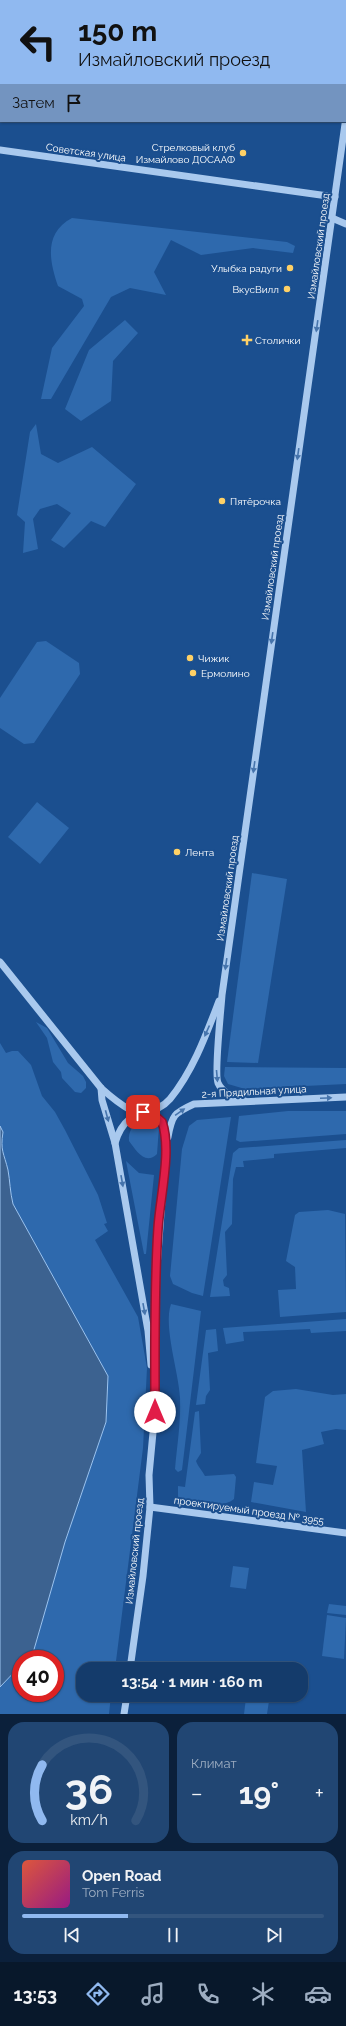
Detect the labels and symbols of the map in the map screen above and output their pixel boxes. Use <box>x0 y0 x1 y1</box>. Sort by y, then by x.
street label: Советская улица <box>45 141 127 164</box>
place label: Стрелковый клуб Измайлово ДОСААФ <box>136 142 235 165</box>
marker: Стрелковый клуб Измайлово ДОСААФ <box>238 148 248 158</box>
street label: Измайловский проезд <box>306 192 331 300</box>
place label: Улыбка радуги <box>211 263 282 274</box>
marker: Улыбка радуги <box>285 263 295 273</box>
place label: ВкусВилл <box>232 284 279 295</box>
marker: ВкусВилл <box>282 284 292 294</box>
one-way arrow <box>314 319 320 332</box>
marker: Столички <box>242 335 252 345</box>
place label: Столички <box>255 335 301 346</box>
one-way arrow <box>295 448 301 460</box>
marker: Пятёрочка <box>217 496 227 506</box>
place label: Пятёрочка <box>230 496 281 507</box>
street label: Измайловский проезд <box>260 513 285 621</box>
one-way arrow <box>269 632 275 644</box>
marker: Чижик <box>185 653 195 663</box>
place label: Чижик <box>198 653 229 664</box>
marker: Ермолино <box>188 668 198 678</box>
place label: Ермолино <box>201 668 250 679</box>
one-way arrow <box>251 761 257 773</box>
street label: Измайловский проезд <box>215 834 240 942</box>
marker: Лента <box>172 847 182 857</box>
place label: Лента <box>185 847 214 858</box>
one-way arrow <box>223 958 229 970</box>
one-way arrow <box>204 1026 210 1037</box>
one-way arrow <box>214 1070 221 1082</box>
street label: 2-я Прядильная улица <box>201 1083 307 1100</box>
pin <box>126 1095 160 1129</box>
one-way arrow <box>320 1095 333 1101</box>
one-way arrow <box>175 1108 186 1116</box>
one-way arrow <box>104 1110 110 1122</box>
one-way arrow <box>119 1175 125 1187</box>
one-way arrow <box>141 1303 147 1315</box>
position arrow <box>134 1391 176 1433</box>
street label: проектируемый проезд № 3955 <box>173 1494 325 1527</box>
street label: Измайловский проезд <box>123 1497 146 1605</box>
speed limit sign: 40 <box>12 1650 64 1702</box>

